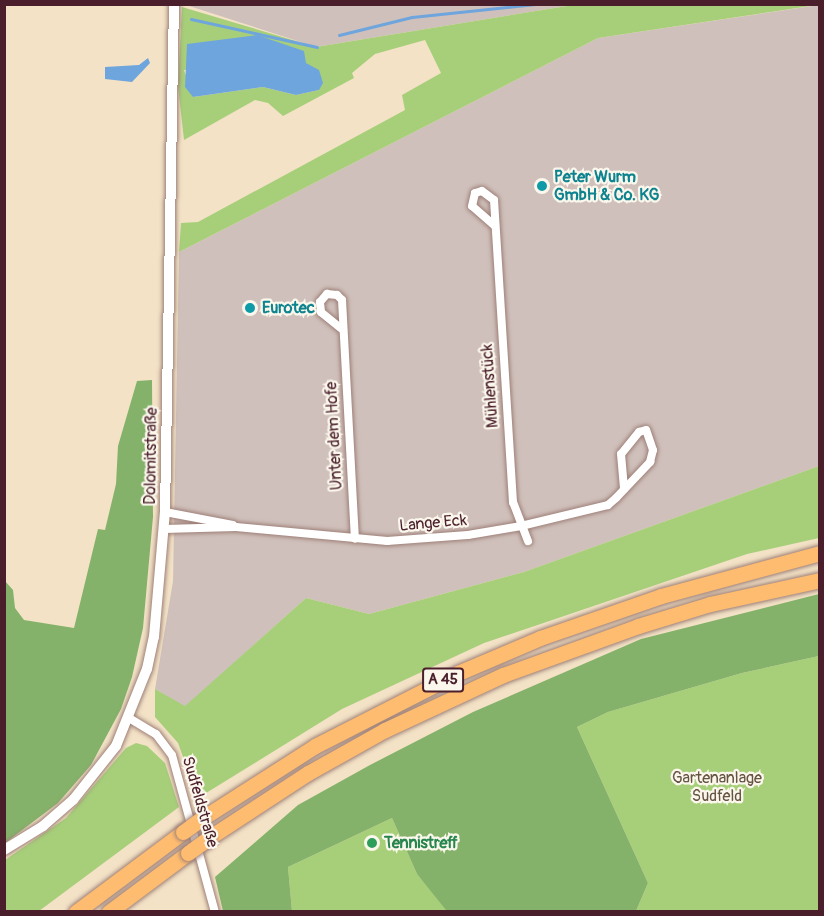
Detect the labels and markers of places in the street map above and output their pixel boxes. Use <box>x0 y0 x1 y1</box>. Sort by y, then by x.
place label: Peter Wurm GmbH & Co. KG <box>554 167 659 205</box>
marker: Peter Wurm GmbH & Co. KG <box>535 179 549 193</box>
place label: Eurotec <box>262 298 315 318</box>
marker: Eurotec <box>243 301 257 315</box>
place label: Tennistreff <box>384 833 458 853</box>
marker: Tennistreff <box>365 836 379 850</box>

